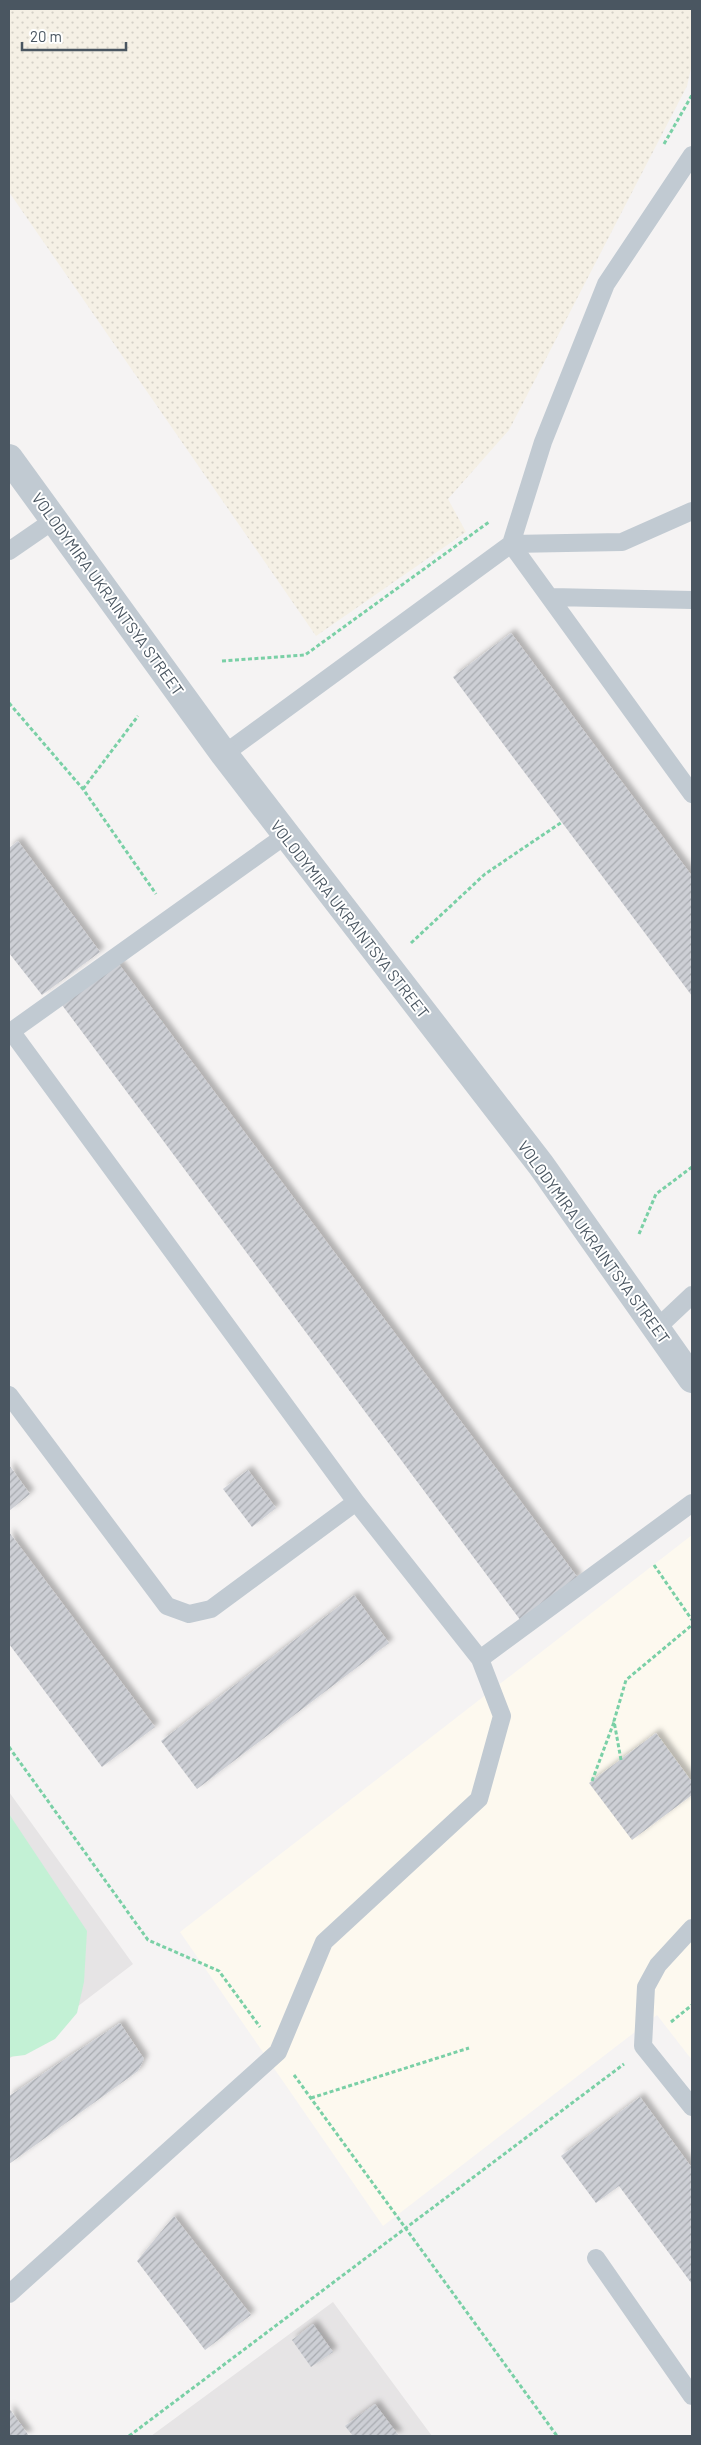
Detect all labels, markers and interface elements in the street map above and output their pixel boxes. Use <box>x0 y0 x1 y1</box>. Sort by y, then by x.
scale bar <box>22 20 126 52</box>
text: 20 m <box>30 27 62 45</box>
street label: VOLODYMIRA UKRAINTSYA STREET <box>28 489 188 699</box>
street label: VOLODYMIRA UKRAINTSYA STREET <box>267 816 434 1021</box>
street label: VOLODYMIRA UKRAINTSYA STREET <box>514 1137 674 1347</box>

